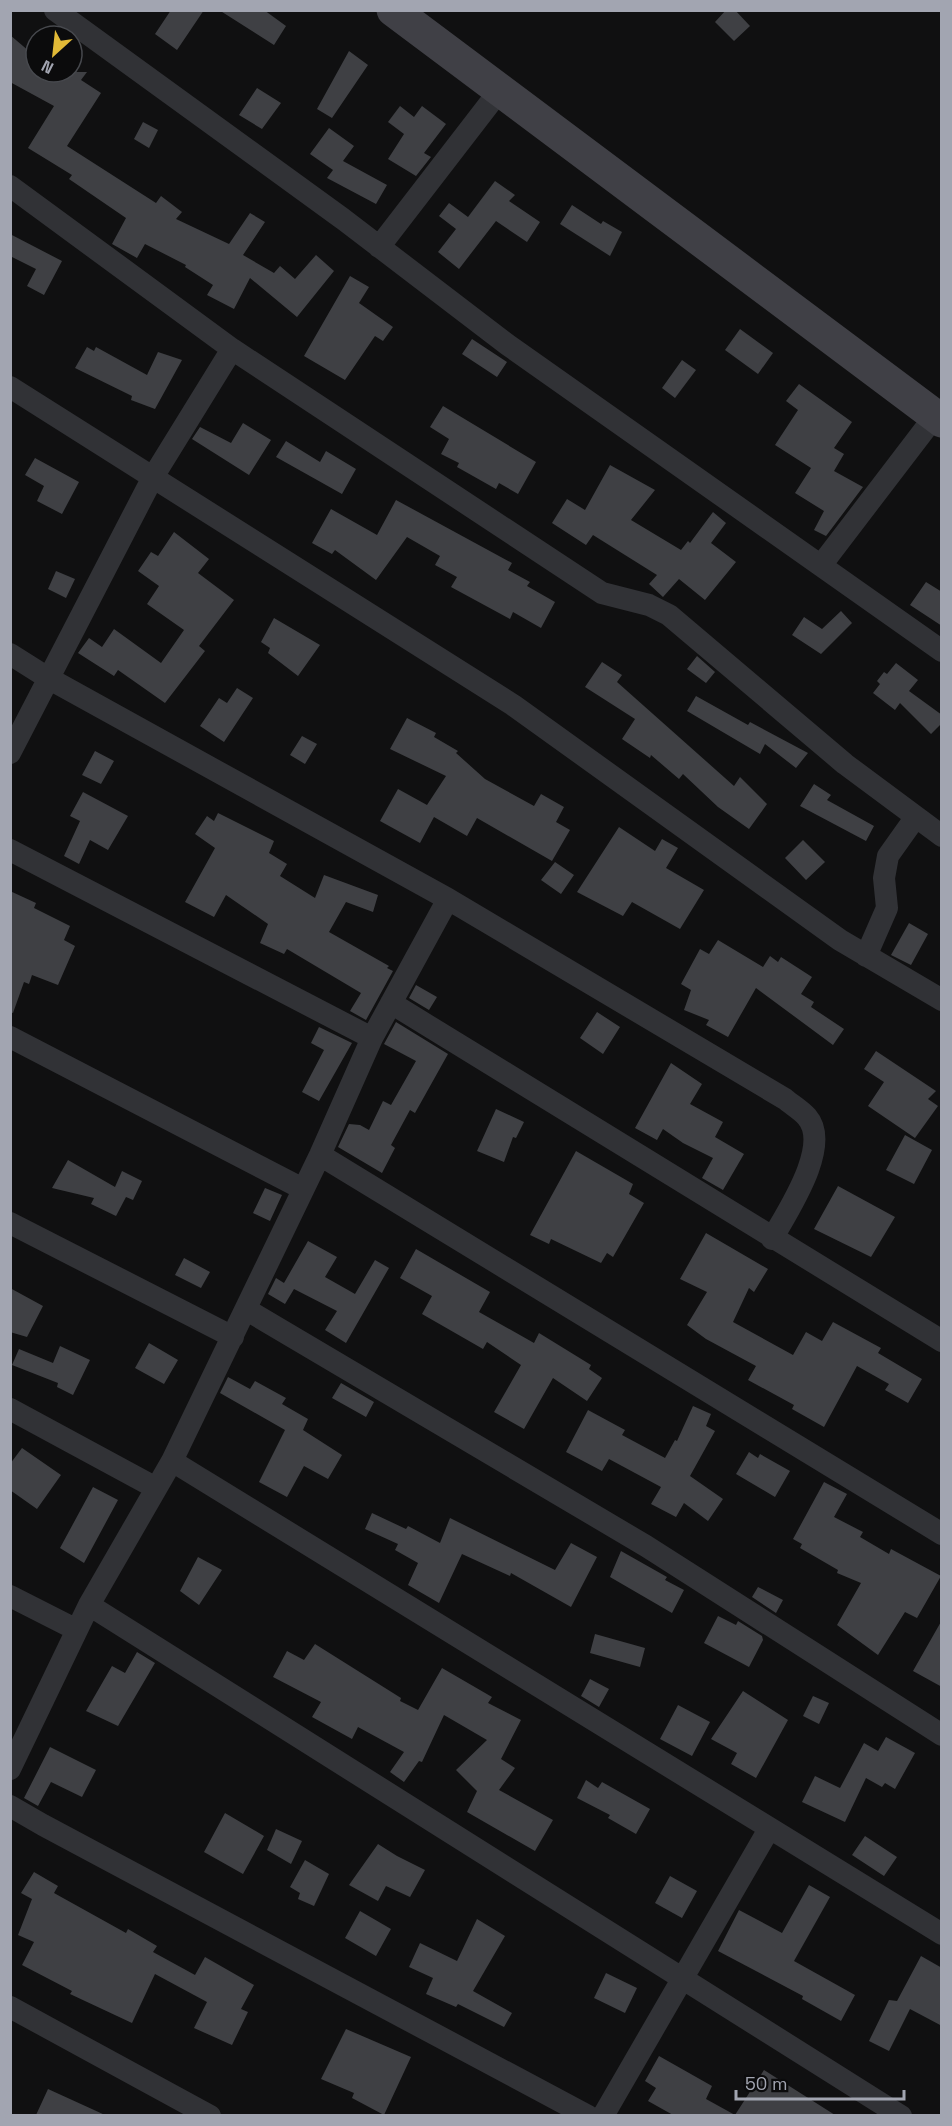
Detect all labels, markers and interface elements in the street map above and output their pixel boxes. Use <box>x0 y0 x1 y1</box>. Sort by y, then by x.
north arrow <box>24 24 84 84</box>
text: N <box>38 55 57 79</box>
scale bar <box>736 2063 904 2101</box>
text: 50 m <box>745 2072 787 2095</box>

